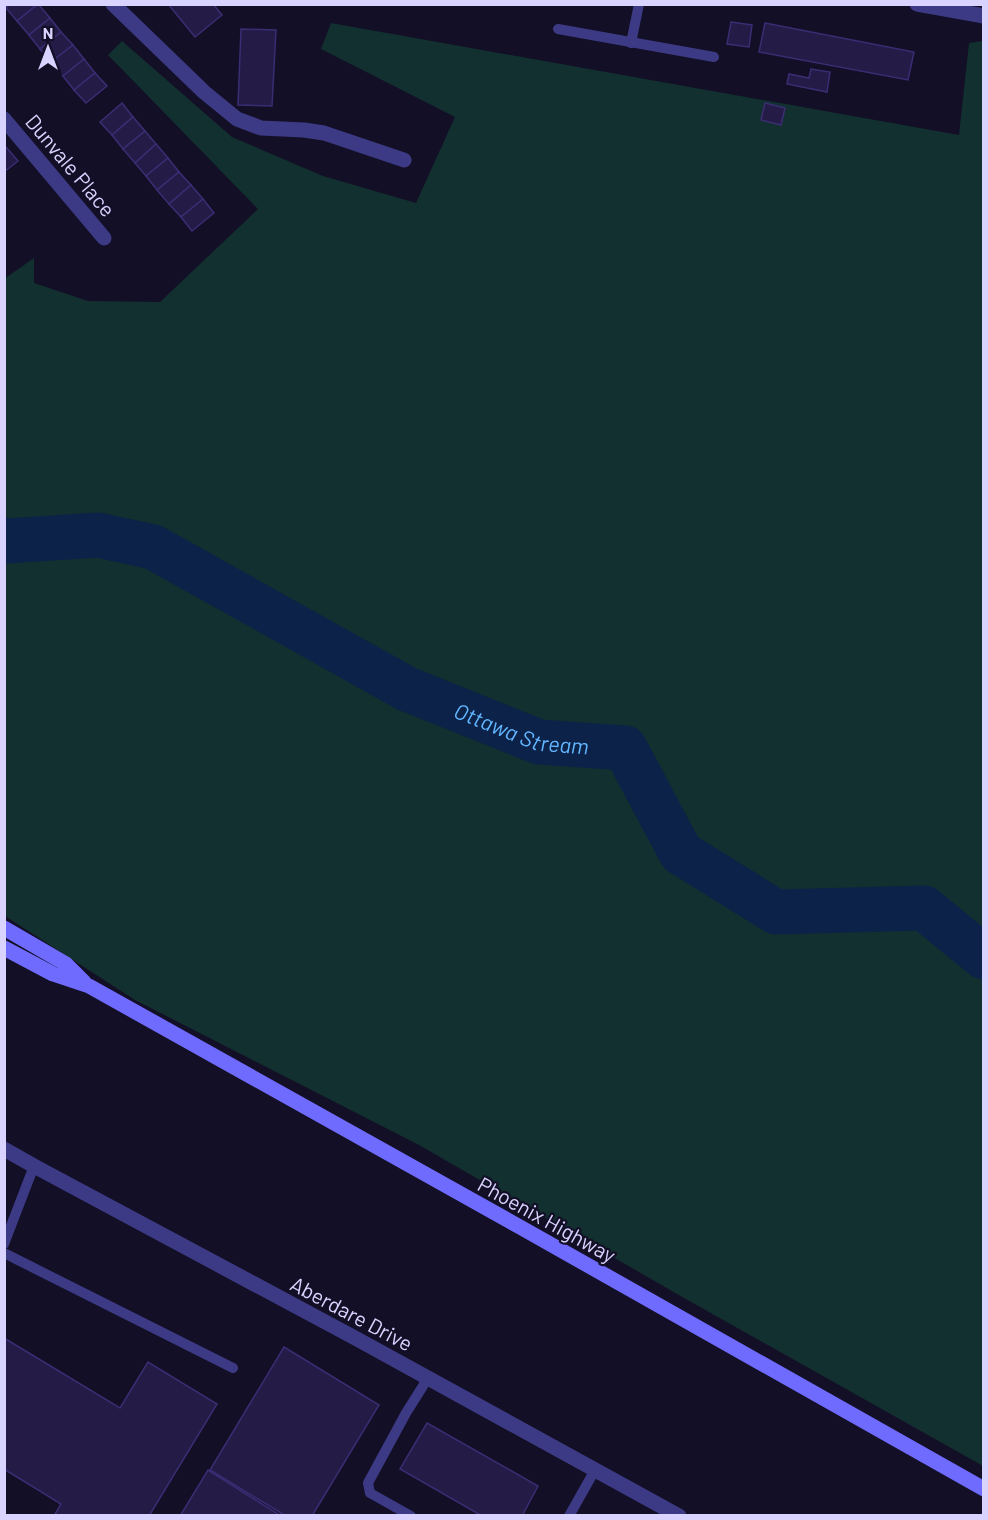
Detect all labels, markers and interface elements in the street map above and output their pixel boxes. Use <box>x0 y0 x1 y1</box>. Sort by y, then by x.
north arrow <box>18 18 78 78</box>
text: N <box>43 23 53 42</box>
street label: Dunvale Place <box>21 109 121 221</box>
water label: Ottawa Stream <box>451 696 590 758</box>
street label: Phoenix Highway <box>474 1171 621 1267</box>
street label: Aberdare Drive <box>287 1270 417 1356</box>

